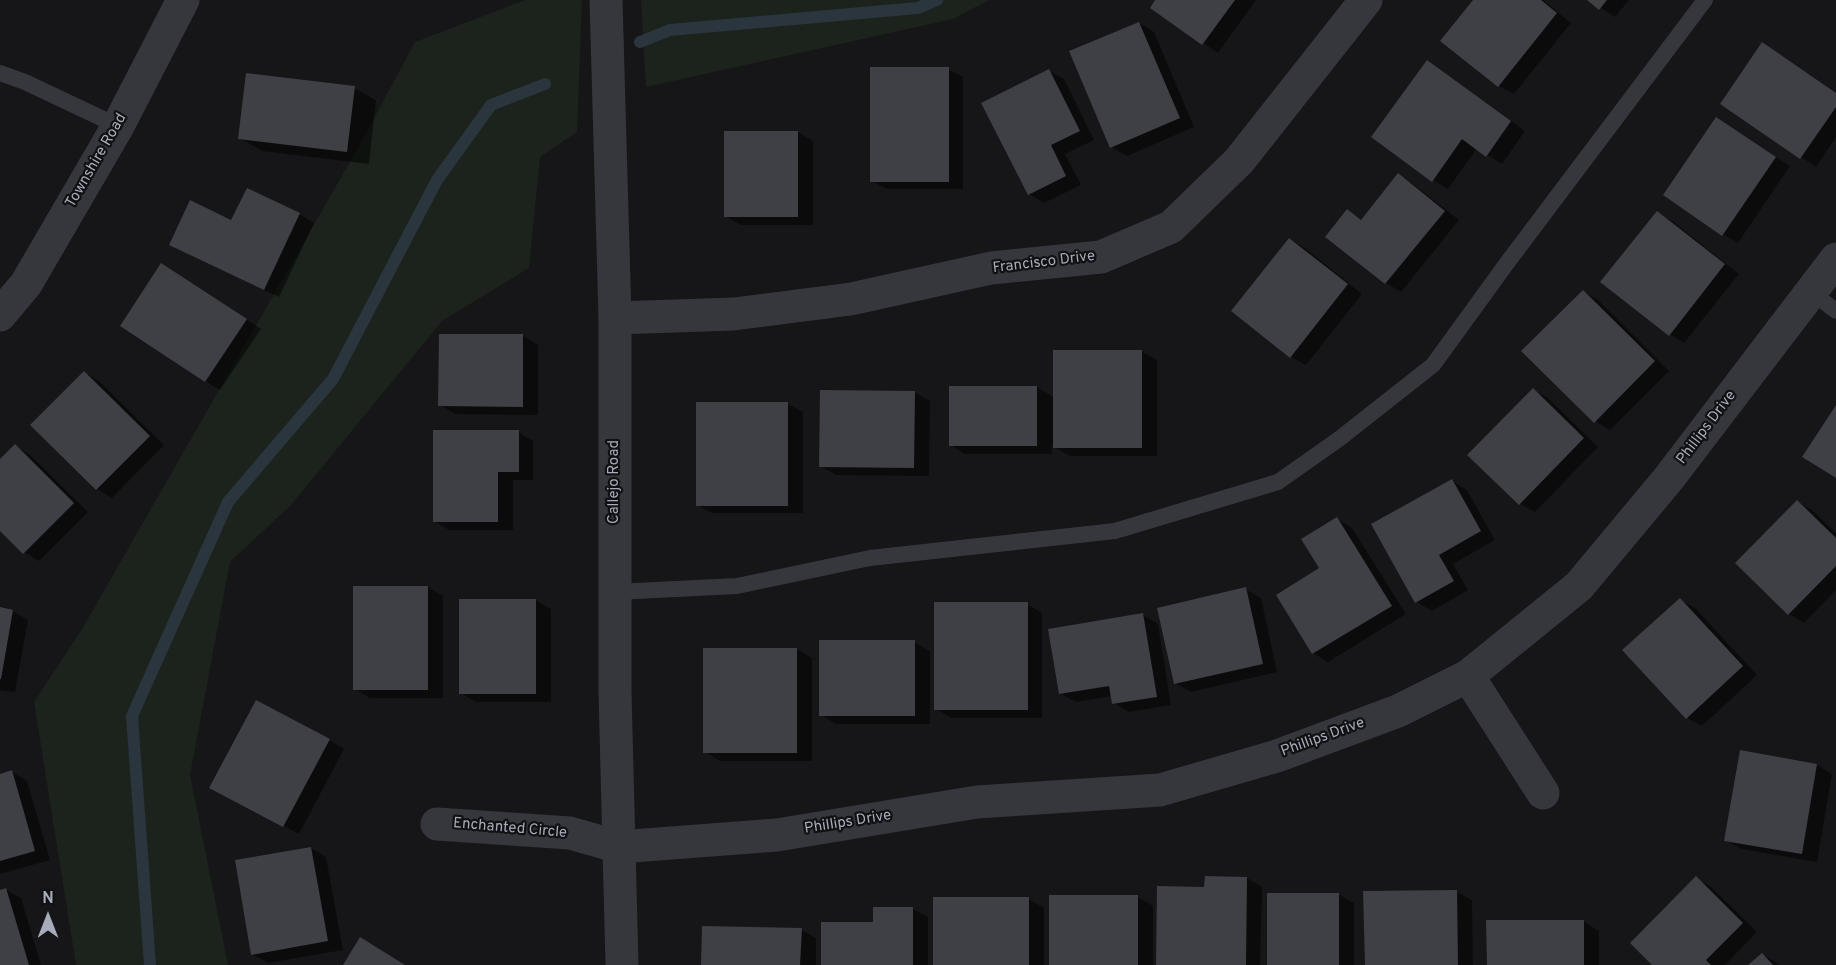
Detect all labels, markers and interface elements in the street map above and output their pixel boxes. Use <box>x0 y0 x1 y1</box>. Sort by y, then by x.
street label: Townshire Road <box>63 111 131 211</box>
street label: Francisco Drive <box>992 248 1096 278</box>
street label: Phillips Drive <box>1673 388 1741 468</box>
street label: Callejo Road <box>606 440 624 524</box>
street label: Phillips Drive <box>1279 715 1367 761</box>
street label: Phillips Drive <box>803 807 893 839</box>
street label: Enchanted Circle <box>452 815 568 843</box>
north arrow <box>18 887 78 947</box>
text: N <box>42 889 54 909</box>

